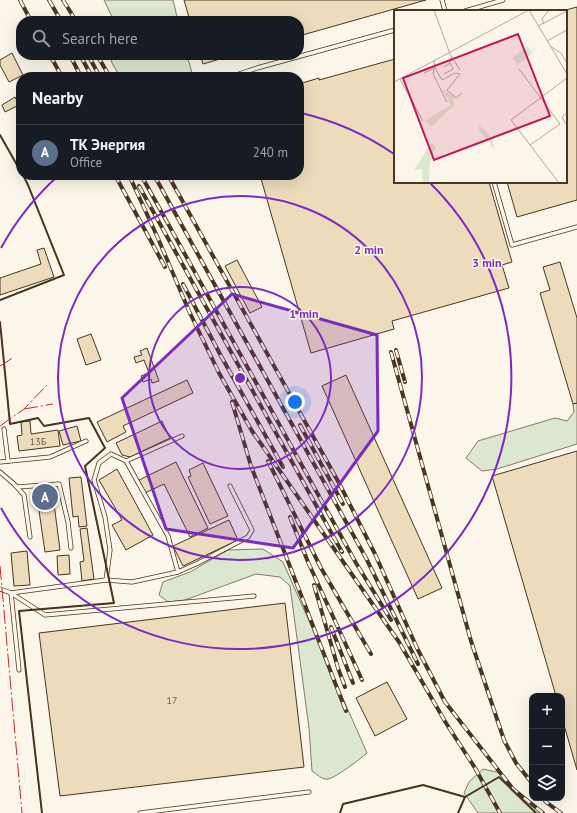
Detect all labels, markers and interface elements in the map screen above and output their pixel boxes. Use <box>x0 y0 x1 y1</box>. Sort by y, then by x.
inset map <box>394 10 567 183</box>
search box <box>16 16 304 60</box>
icon: search <box>30 27 52 49</box>
text: Search here <box>62 29 138 48</box>
text: Nearby <box>32 87 83 109</box>
text: ТК Энергия <box>70 135 145 154</box>
text: A <box>41 144 49 161</box>
text: 240 m <box>253 144 288 161</box>
text: Office <box>70 154 102 171</box>
text: 2 min <box>354 242 384 257</box>
text: 3 min <box>472 255 502 270</box>
text: 1 min <box>289 306 319 321</box>
centre of rings <box>233 371 247 385</box>
your location <box>285 392 305 412</box>
house number: 13Б <box>30 435 47 448</box>
pin: A <box>32 482 58 512</box>
map controls <box>529 693 565 801</box>
button: + <box>529 693 565 729</box>
house number: 17 <box>167 694 177 707</box>
button: − <box>529 729 565 765</box>
button: layers <box>529 765 565 801</box>

